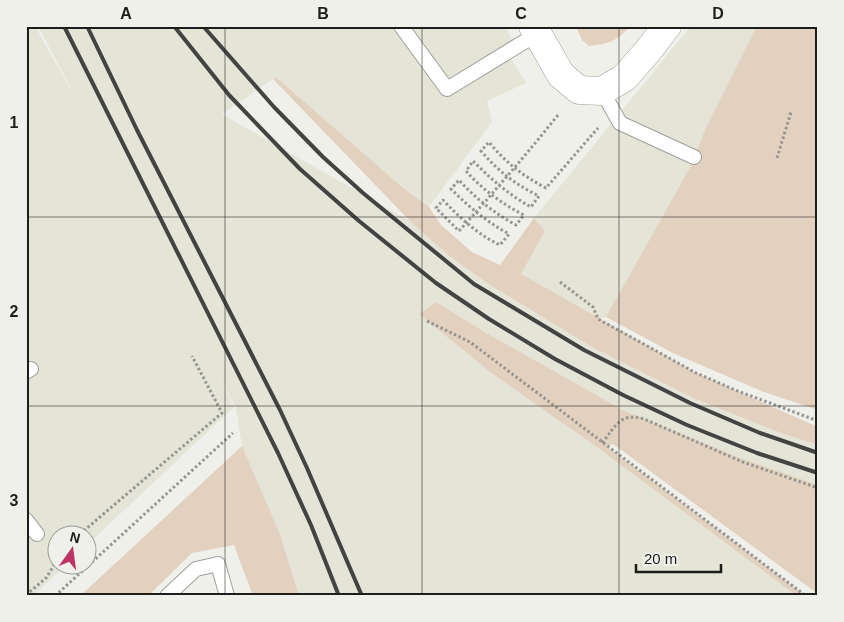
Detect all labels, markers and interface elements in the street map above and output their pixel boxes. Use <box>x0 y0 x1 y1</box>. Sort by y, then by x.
text: A <box>120 5 132 22</box>
text: B <box>317 5 329 22</box>
text: C <box>515 5 527 22</box>
text: D <box>712 5 724 22</box>
text: 1 <box>10 114 19 131</box>
text: 2 <box>10 303 19 320</box>
text: 3 <box>10 492 19 509</box>
north arrow <box>48 524 98 574</box>
text: N <box>68 528 82 546</box>
scale bar <box>636 542 722 574</box>
text: 20 m <box>644 550 677 567</box>

